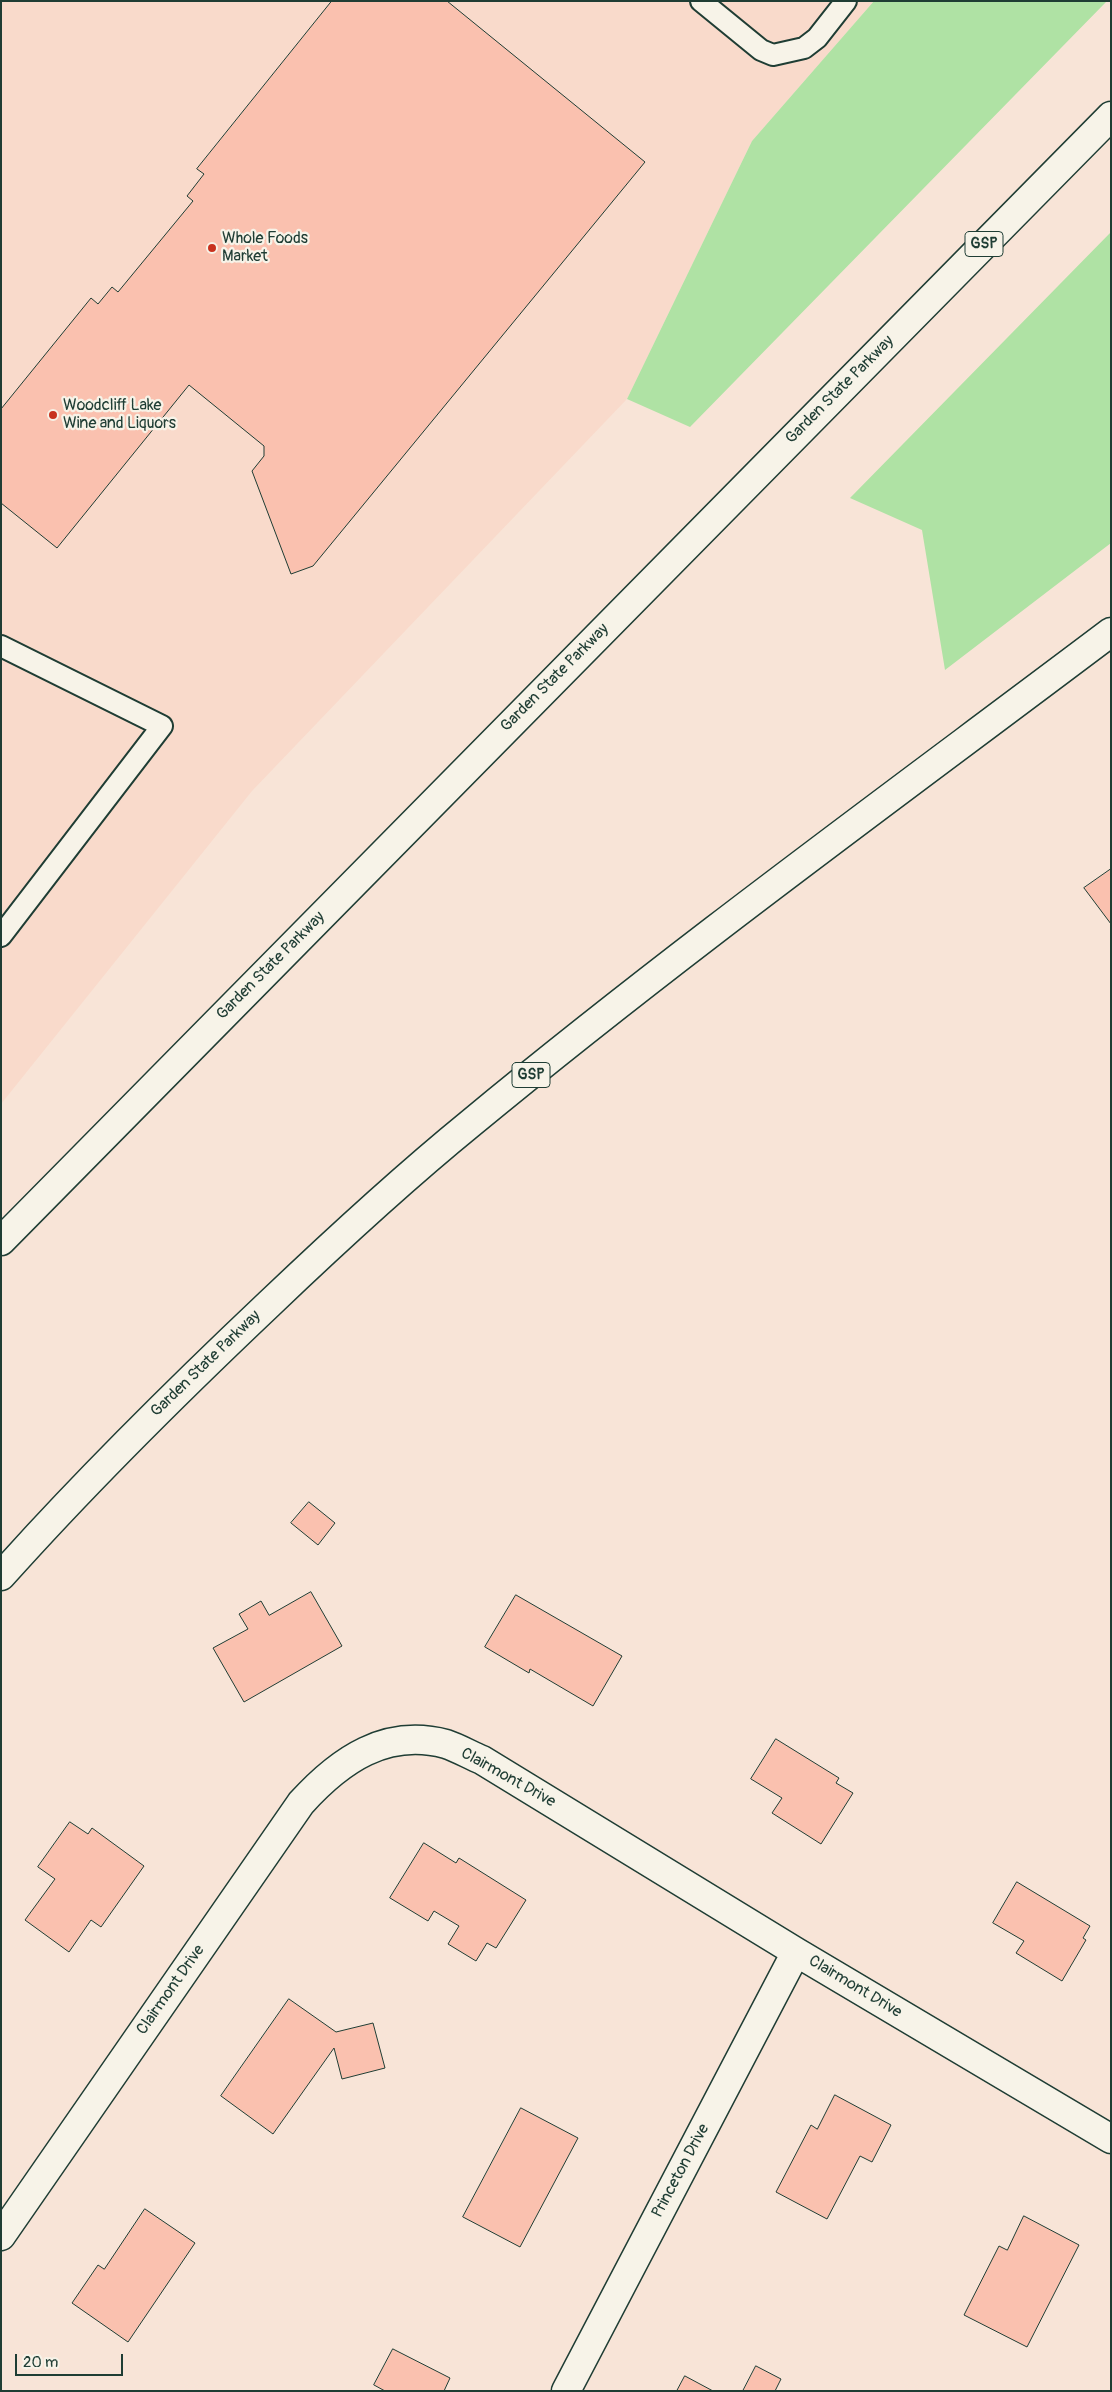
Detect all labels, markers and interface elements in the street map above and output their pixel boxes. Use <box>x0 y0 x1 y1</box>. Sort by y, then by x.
place label: Whole Foods Market <box>222 229 308 267</box>
road number: GSP <box>965 232 1003 256</box>
marker: Whole Foods Market <box>206 242 218 254</box>
street label: Garden State Parkway <box>782 332 898 448</box>
place label: Woodcliff Lake Wine and Liquors <box>63 396 176 434</box>
marker: Woodcliff Lake Wine and Liquors <box>47 409 59 421</box>
street label: Garden State Parkway <box>497 620 613 736</box>
street label: Garden State Parkway <box>213 908 329 1024</box>
road number: GSP <box>512 1062 550 1088</box>
street label: Garden State Parkway <box>147 1307 265 1421</box>
street label: Clairmont Drive <box>457 1744 559 1812</box>
street label: Clairmont Drive <box>133 1941 209 2039</box>
street label: Clairmont Drive <box>805 1952 905 2022</box>
street label: Princeton Drive <box>648 2121 714 2221</box>
scale bar <box>18 2344 125 2376</box>
text: 20 m <box>23 2353 58 2372</box>

